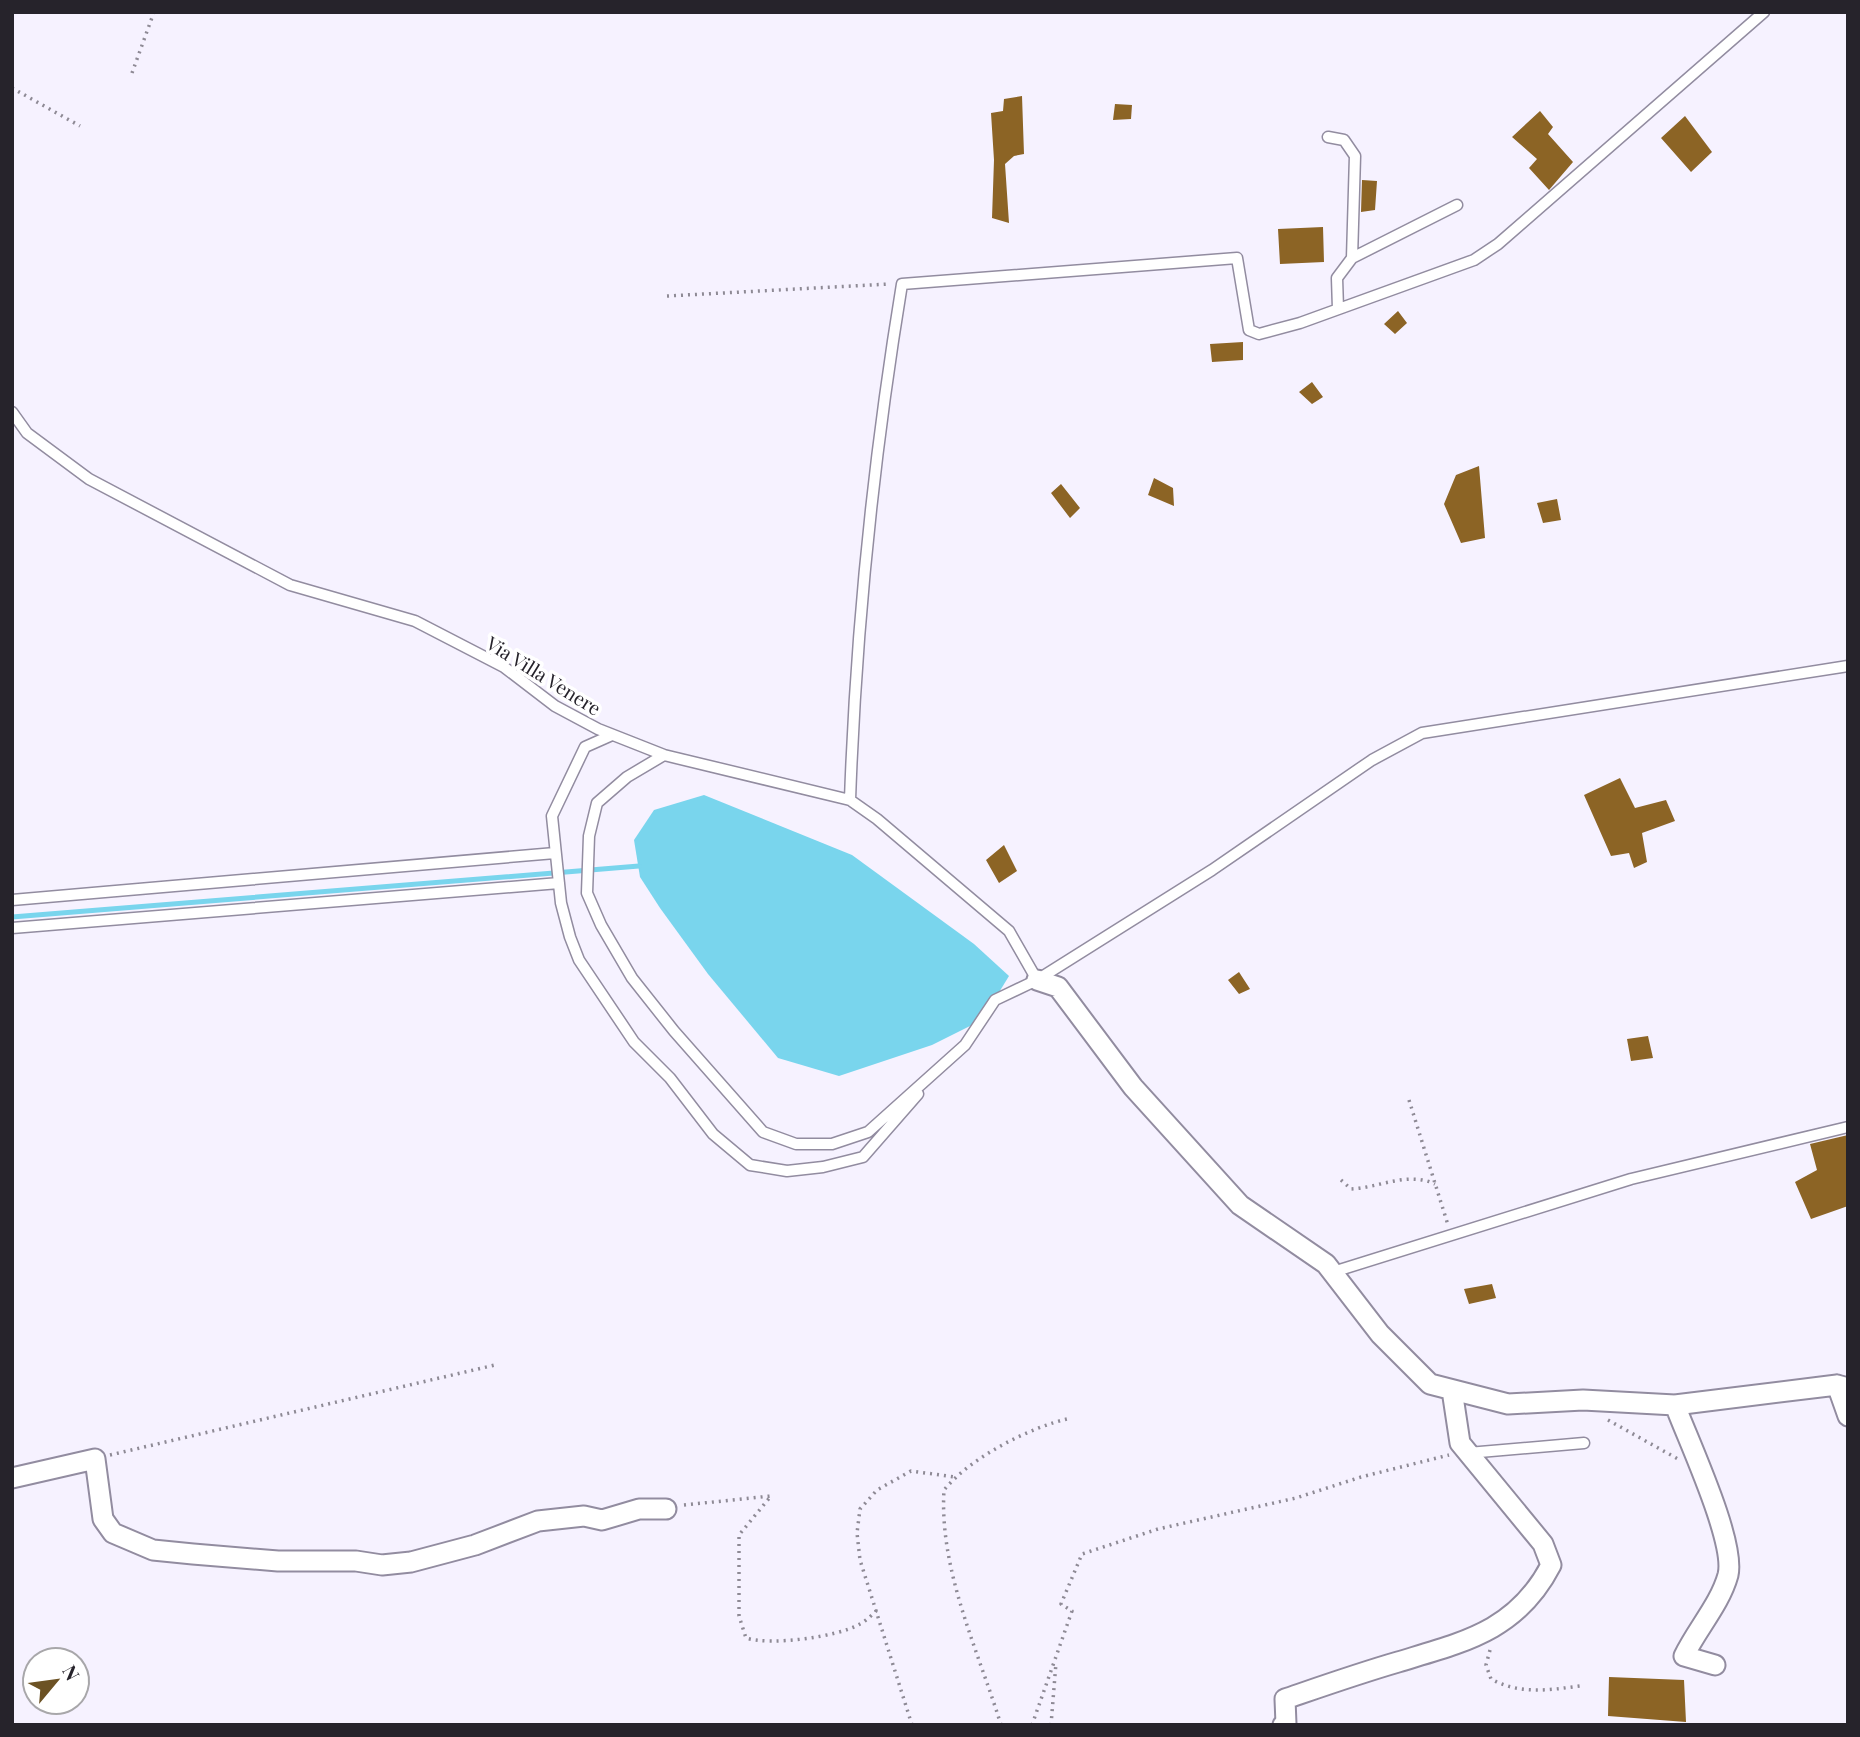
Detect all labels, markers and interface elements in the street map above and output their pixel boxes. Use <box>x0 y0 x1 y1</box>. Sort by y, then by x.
street label: Via Villa Venere <box>481 629 606 721</box>
north arrow <box>21 1646 91 1716</box>
text: N <box>57 1660 87 1685</box>

